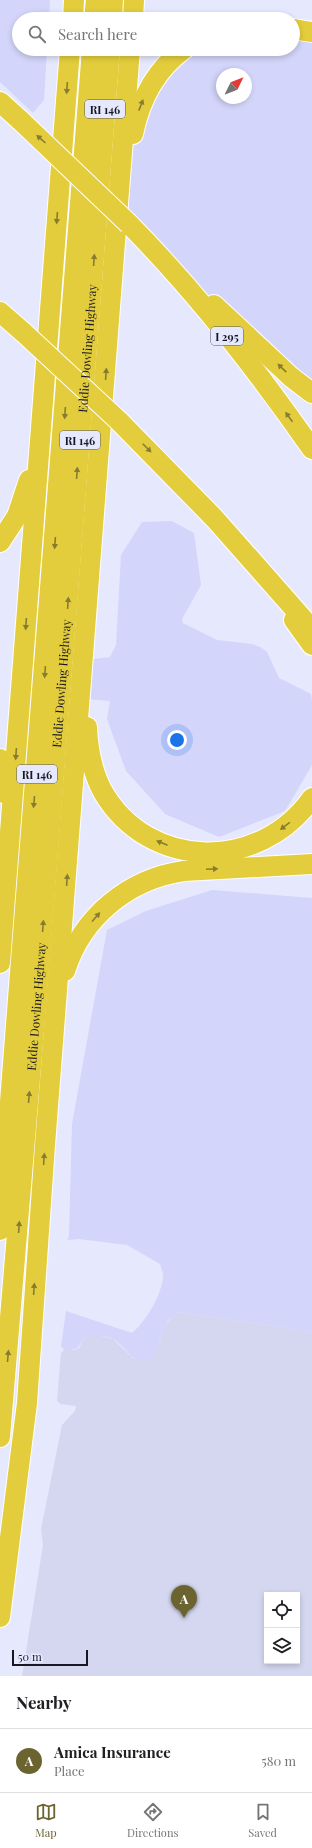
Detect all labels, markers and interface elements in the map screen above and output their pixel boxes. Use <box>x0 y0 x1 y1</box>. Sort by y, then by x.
search box <box>12 12 300 56</box>
icon: search <box>26 23 48 45</box>
text: Search here <box>58 24 137 44</box>
north arrow <box>216 68 252 104</box>
one-way arrow <box>64 82 71 94</box>
one-way arrow <box>139 98 145 110</box>
road number: RI 146 <box>85 100 125 118</box>
one-way arrow <box>36 134 46 143</box>
one-way arrow <box>54 211 61 224</box>
one-way arrow <box>90 254 97 266</box>
street label: Eddie Dowling Highway <box>74 284 100 413</box>
road number: I 295 <box>211 327 243 345</box>
one-way arrow <box>277 363 287 373</box>
one-way arrow <box>102 368 109 380</box>
one-way arrow <box>61 407 68 419</box>
one-way arrow <box>285 412 293 423</box>
road number: RI 146 <box>60 431 100 449</box>
one-way arrow <box>142 443 152 453</box>
one-way arrow <box>74 467 81 479</box>
one-way arrow <box>52 537 58 549</box>
one-way arrow <box>64 597 71 609</box>
one-way arrow <box>23 618 30 630</box>
street label: Eddie Dowling Highway <box>48 619 74 748</box>
one-way arrow <box>41 666 48 678</box>
your location <box>167 730 187 750</box>
one-way arrow <box>13 748 20 760</box>
road number: RI 146 <box>17 765 57 783</box>
one-way arrow <box>31 796 38 808</box>
one-way arrow <box>279 822 290 830</box>
one-way arrow <box>156 840 168 846</box>
one-way arrow <box>206 866 218 873</box>
one-way arrow <box>63 874 70 886</box>
one-way arrow <box>91 912 100 922</box>
one-way arrow <box>39 920 46 932</box>
street label: Eddie Dowling Highway <box>23 942 49 1071</box>
one-way arrow <box>25 1091 32 1103</box>
one-way arrow <box>41 1153 48 1165</box>
one-way arrow <box>15 1221 22 1233</box>
one-way arrow <box>31 1283 38 1295</box>
one-way arrow <box>4 1350 11 1362</box>
pin: A <box>171 1585 197 1618</box>
map controls <box>264 1592 300 1664</box>
button: locate <box>264 1592 300 1628</box>
button: layers <box>264 1628 300 1664</box>
scale bar <box>12 1648 88 1667</box>
text: 50 m <box>18 1649 42 1664</box>
text: Nearby <box>16 1691 71 1713</box>
text: Amica Insurance <box>54 1742 171 1762</box>
text: A <box>25 1752 33 1769</box>
text: 580 m <box>261 1752 296 1769</box>
text: Place <box>54 1762 85 1779</box>
tab: Map <box>35 1801 57 1840</box>
tab: Directions <box>127 1801 178 1840</box>
tab: Saved <box>248 1801 277 1840</box>

